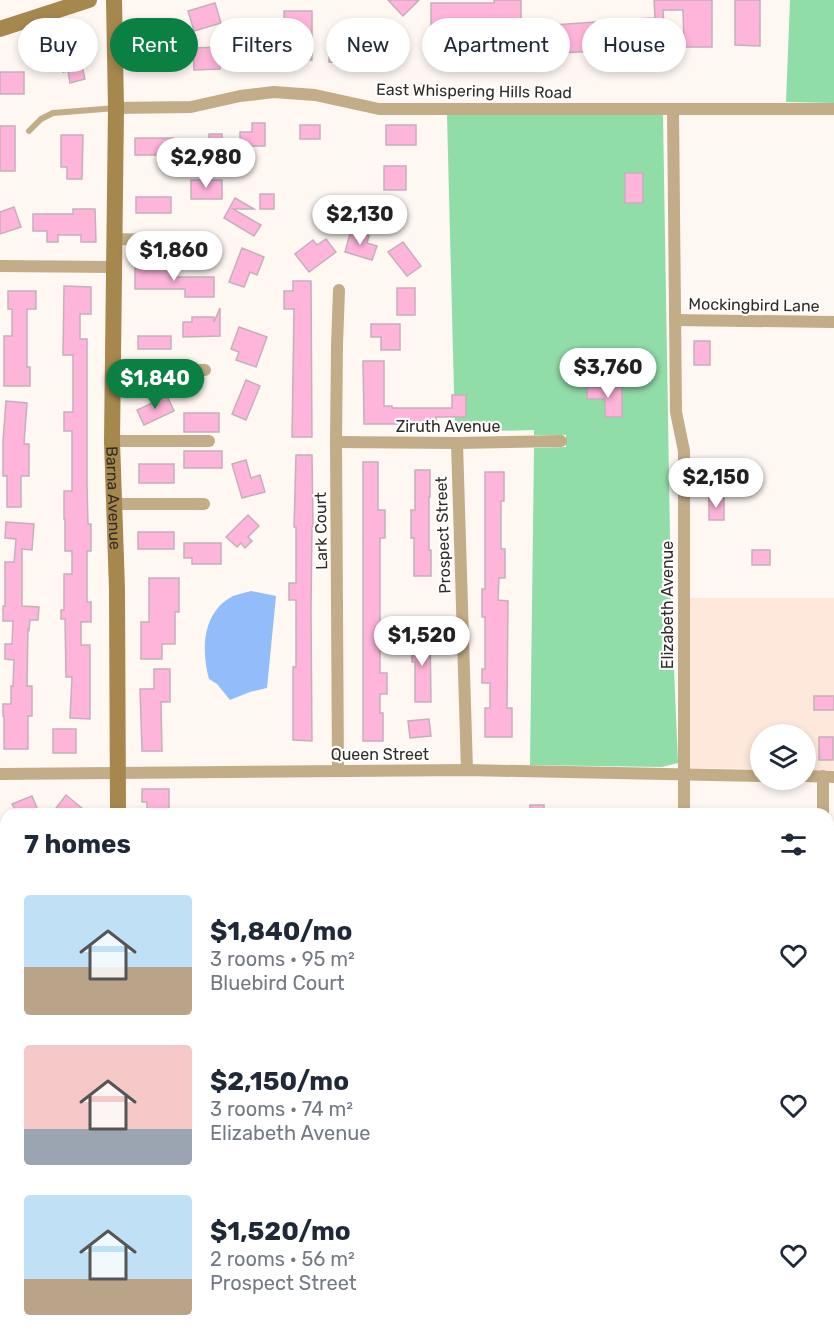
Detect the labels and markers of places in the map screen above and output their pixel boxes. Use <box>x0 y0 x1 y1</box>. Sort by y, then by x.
pin: $2,980 <box>157 138 255 189</box>
pin: $2,130 <box>311 195 409 246</box>
pin: $1,860 <box>125 231 223 282</box>
pin: $3,760 <box>559 348 657 399</box>
pin: $1,840 <box>106 359 204 410</box>
pin: $2,150 <box>667 458 765 509</box>
pin: $1,520 <box>373 616 471 667</box>

